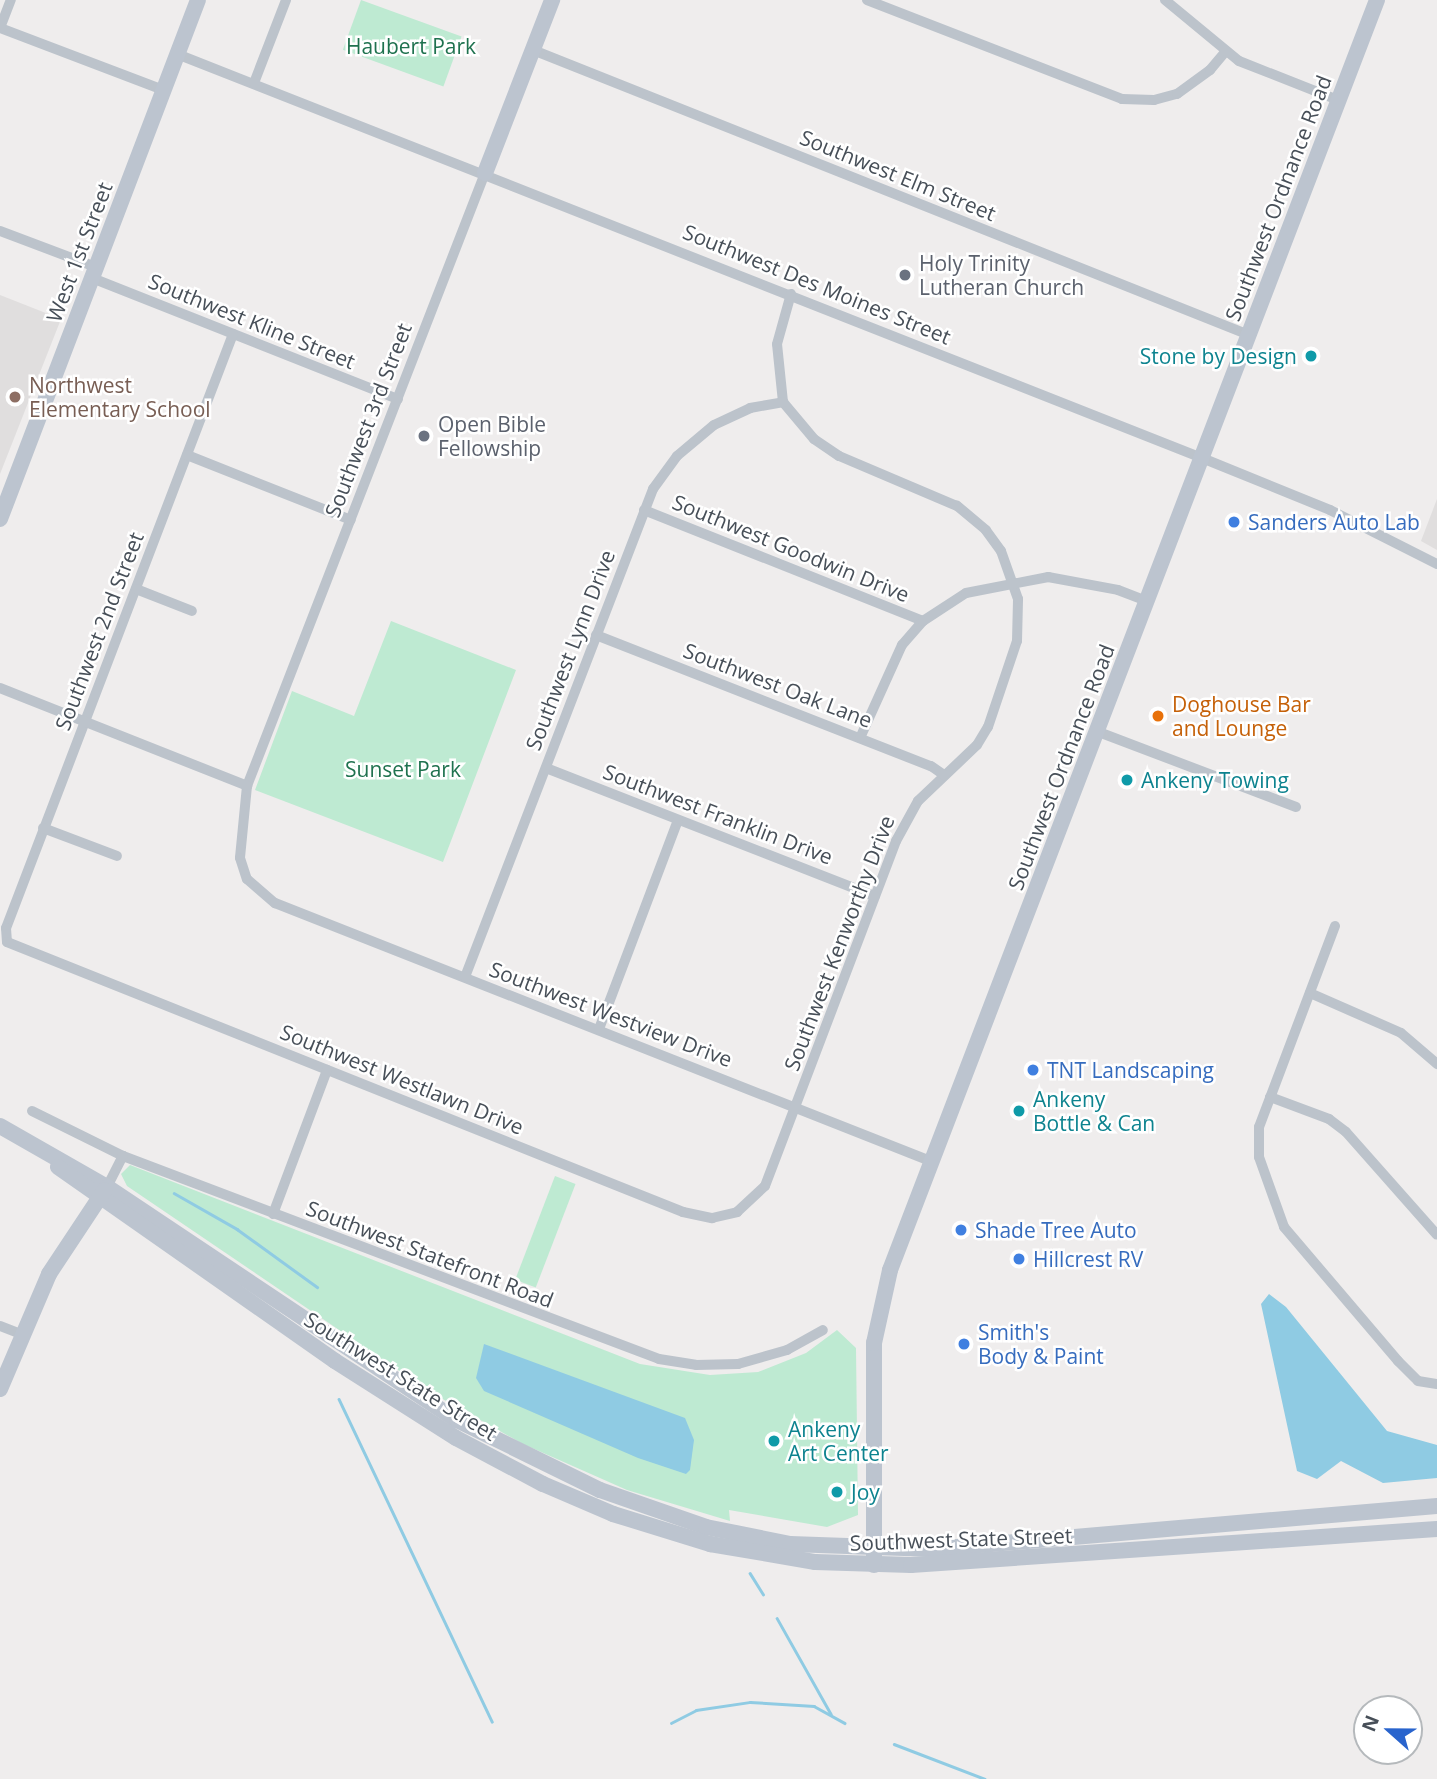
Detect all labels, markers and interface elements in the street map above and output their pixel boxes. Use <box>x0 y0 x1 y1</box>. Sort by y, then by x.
park label: Haubert Park <box>346 33 476 59</box>
street label: Southwest Ordnance Road <box>1219 72 1337 324</box>
street label: Southwest Elm Street <box>796 124 1000 226</box>
street label: West 1st Street <box>41 179 117 325</box>
street label: Southwest Des Moines Street <box>679 219 955 349</box>
place label: Holy Trinity Lutheran Church <box>919 250 1084 300</box>
marker: Holy Trinity Lutheran Church <box>897 267 913 283</box>
street label: Southwest Kline Street <box>145 268 359 374</box>
street label: Southwest 3rd Street <box>319 319 417 521</box>
place label: Stone by Design <box>1140 343 1297 369</box>
marker: Stone by Design <box>1303 348 1319 364</box>
place label: Northwest Elementary School <box>29 372 211 422</box>
marker: Northwest Elementary School <box>7 389 23 405</box>
place label: Open Bible Fellowship <box>438 411 546 461</box>
marker: Open Bible Fellowship <box>416 428 432 444</box>
street label: Southwest Goodwin Drive <box>669 489 913 607</box>
place label: Sanders Auto Lab <box>1248 509 1420 535</box>
marker: Sanders Auto Lab <box>1226 514 1242 530</box>
street label: Southwest 2nd Street <box>50 528 148 734</box>
street label: Southwest Lynn Drive <box>520 546 620 754</box>
street label: Southwest Oak Lane <box>680 637 876 733</box>
street label: Southwest Ordnance Road <box>1002 641 1120 893</box>
place label: Doghouse Bar and Lounge <box>1172 691 1311 741</box>
marker: Doghouse Bar and Lounge <box>1150 708 1166 724</box>
park label: Sunset Park <box>345 756 461 782</box>
street label: Southwest Franklin Drive <box>600 759 836 869</box>
place label: Ankeny Towing <box>1141 767 1289 793</box>
marker: Ankeny Towing <box>1119 772 1135 788</box>
street label: Southwest Kenworthy Drive <box>779 812 899 1074</box>
street label: Southwest Westview Drive <box>486 956 736 1072</box>
street label: Southwest Westlawn Drive <box>277 1019 527 1139</box>
place label: TNT Landscaping <box>1047 1057 1214 1083</box>
marker: TNT Landscaping <box>1025 1062 1041 1078</box>
place label: Ankeny Bottle & Can <box>1033 1086 1155 1136</box>
marker: Ankeny Bottle & Can <box>1011 1103 1027 1119</box>
street label: Southwest Statefront Road <box>303 1195 557 1313</box>
place label: Shade Tree Auto <box>975 1217 1137 1243</box>
marker: Shade Tree Auto <box>953 1222 969 1238</box>
place label: Hillcrest RV <box>1033 1246 1143 1272</box>
marker: Hillcrest RV <box>1011 1251 1027 1267</box>
street label: Southwest State Street <box>300 1306 502 1446</box>
place label: Smith's Body & Paint <box>978 1319 1104 1369</box>
marker: Smith's Body & Paint <box>956 1336 972 1352</box>
place label: Ankeny Art Center <box>788 1416 889 1466</box>
marker: Ankeny Art Center <box>766 1433 782 1449</box>
place label: Joy <box>851 1479 880 1505</box>
marker: Joy <box>829 1484 845 1500</box>
street label: Southwest State Street <box>849 1523 1073 1555</box>
north arrow <box>1353 1695 1423 1765</box>
text: N <box>1355 1711 1385 1735</box>

